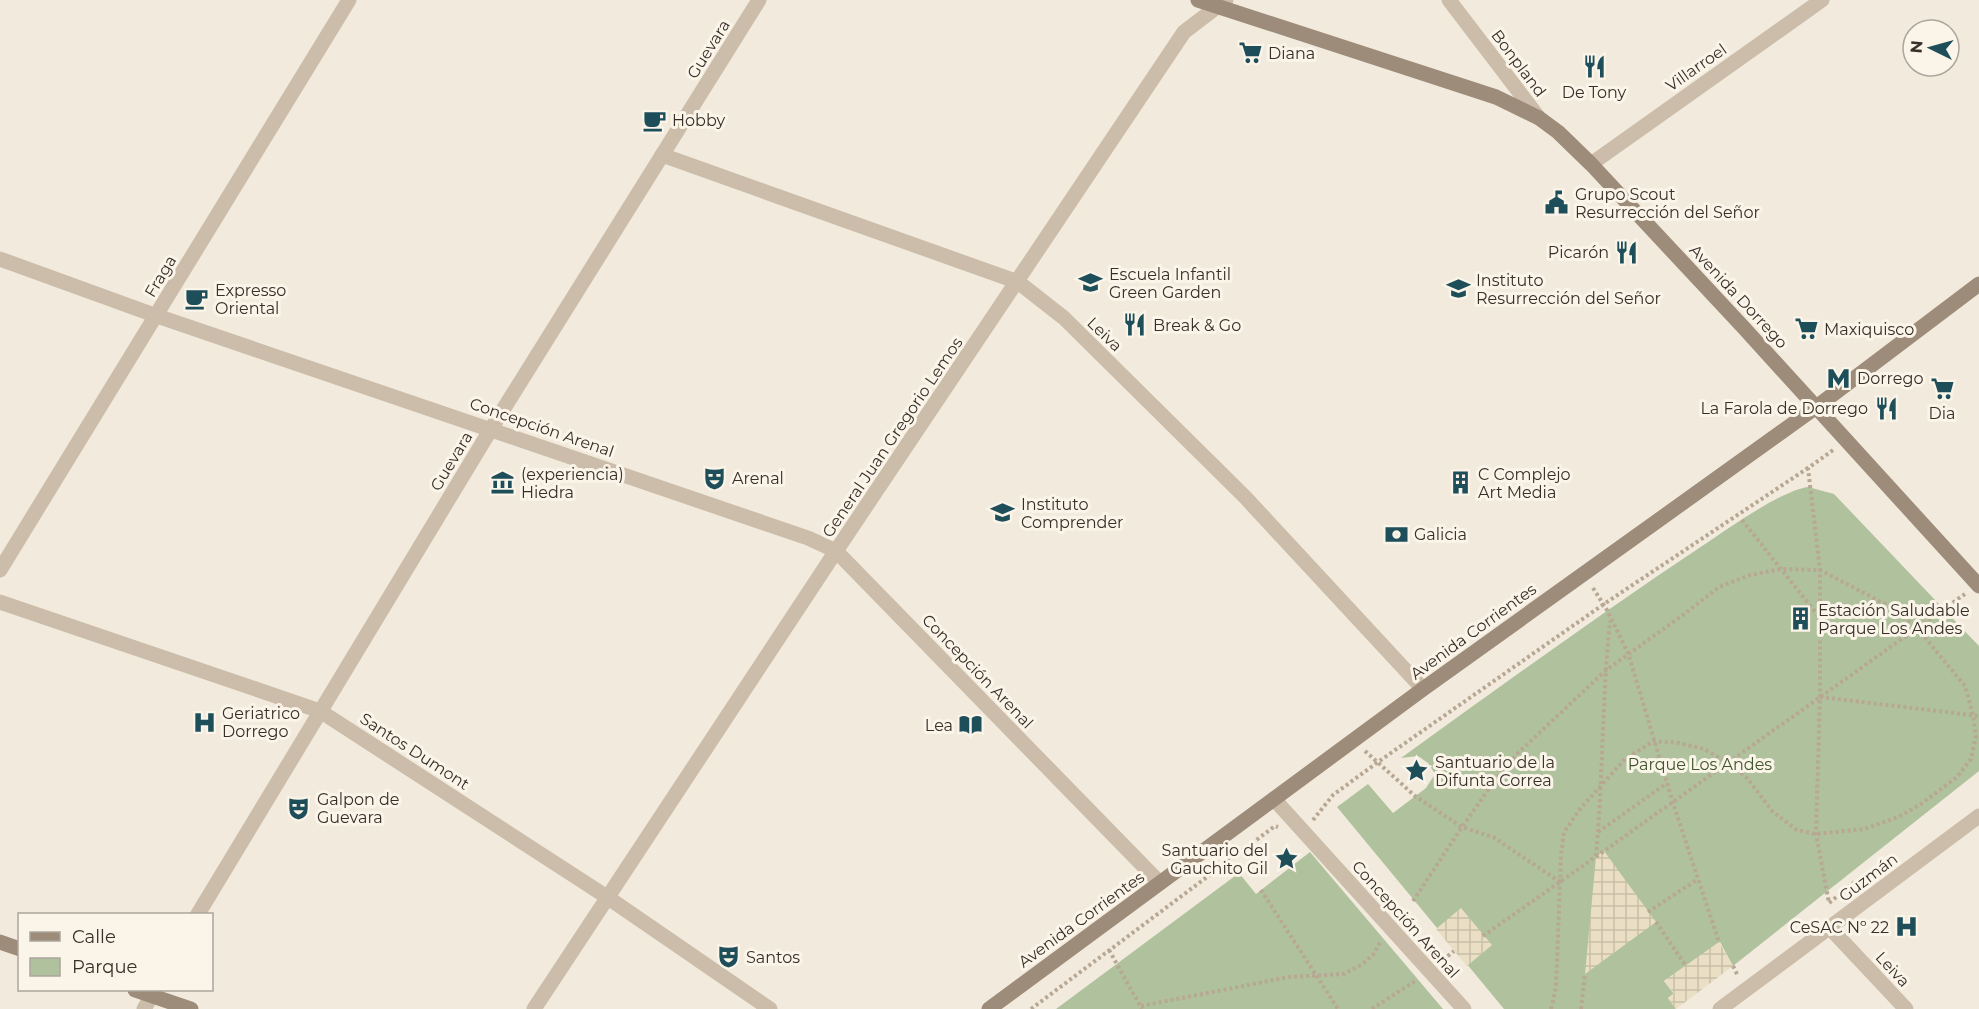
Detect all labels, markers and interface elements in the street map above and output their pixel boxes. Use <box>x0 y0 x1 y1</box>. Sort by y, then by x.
street label: Guevara <box>683 16 734 82</box>
north arrow <box>1901 18 1961 78</box>
street label: Bonpland <box>1487 26 1550 101</box>
text: N <box>1907 39 1927 54</box>
supermarket icon: Diana <box>1237 40 1263 66</box>
street label: Villarroel <box>1662 40 1730 95</box>
place label: Diana <box>1268 44 1315 63</box>
restaurant icon: De Tony <box>1581 54 1607 80</box>
place label: De Tony <box>1562 83 1627 102</box>
cafe icon: Hobby <box>641 107 667 133</box>
place label: Hobby <box>672 111 726 130</box>
place label: Grupo Scout Resurrección del Señor <box>1575 185 1760 222</box>
public building icon: Grupo Scout Resurrección del Señor <box>1544 190 1570 216</box>
restaurant icon: Picarón <box>1614 239 1640 265</box>
street label: Avenida Dorrego <box>1686 240 1792 352</box>
place label: Picarón <box>1548 243 1609 262</box>
street label: Fraga <box>141 252 180 301</box>
place label: Escuela Infantil Green Garden <box>1109 265 1231 302</box>
school or university icon: Escuela Infantil Green Garden <box>1078 270 1104 296</box>
place label: Instituto Resurrección del Señor <box>1476 271 1661 308</box>
school or university icon: Instituto Resurrección del Señor <box>1445 276 1471 302</box>
place label: Expresso Oriental <box>215 281 286 318</box>
cafe icon: Expresso Oriental <box>184 286 210 312</box>
restaurant icon: Break & Go <box>1122 312 1148 338</box>
street label: Leiva <box>1083 313 1126 355</box>
place label: Break & Go <box>1153 316 1241 335</box>
supermarket icon: Maxiquisco <box>1793 316 1819 342</box>
place label: Maxiquisco <box>1824 320 1914 339</box>
street label: General Juan Gregorio Lemos <box>818 333 967 541</box>
metro station icon: Dorrego <box>1826 365 1852 391</box>
place label: Dorrego <box>1857 369 1923 388</box>
supermarket icon: Dia <box>1929 375 1955 401</box>
street label: Concepción Arenal <box>467 394 616 461</box>
restaurant icon: La Farola de Dorrego <box>1873 395 1899 421</box>
place label: La Farola de Dorrego <box>1700 399 1868 418</box>
place label: Dia <box>1929 404 1955 423</box>
street label: Guevara <box>426 428 476 494</box>
place label: (experiencia) Hiedra <box>521 465 624 502</box>
theatre icon: Arenal <box>701 465 727 491</box>
place label: C Complejo Art Media <box>1478 465 1571 502</box>
place label: Arenal <box>732 469 784 488</box>
museum icon: (experiencia) Hiedra <box>490 470 516 496</box>
building icon: C Complejo Art Media <box>1447 470 1473 496</box>
place label: Instituto Comprender <box>1021 495 1123 532</box>
school or university icon: Instituto Comprender <box>990 500 1016 526</box>
bank icon: Galicia <box>1383 521 1409 547</box>
place label: Galicia <box>1414 525 1467 544</box>
street label: Avenida Corrientes <box>1407 579 1540 683</box>
place label: Estación Saludable Parque Los Andes <box>1818 601 1970 638</box>
building icon: Estación Saludable Parque Los Andes <box>1787 606 1813 632</box>
street label: Concepción Arenal <box>918 610 1037 732</box>
place label: Geriatrico Dorrego <box>222 704 300 741</box>
hospital icon: Geriatrico Dorrego <box>191 709 217 735</box>
street label: Santos Dumont <box>356 709 473 794</box>
library icon: Lea <box>958 712 984 738</box>
place label: Lea <box>925 716 953 735</box>
place label: Santuario de la Difunta Correa <box>1435 753 1555 790</box>
park label: Parque Los Andes <box>1628 755 1772 774</box>
place icon: Santuario de la Difunta Correa <box>1404 758 1430 784</box>
place label: Galpon de Guevara <box>317 790 400 827</box>
theatre icon: Galpon de Guevara <box>286 795 312 821</box>
place label: Santuario del Gauchito Gil <box>1162 841 1268 878</box>
place icon: Santuario del Gauchito Gil <box>1273 846 1299 872</box>
street label: Guzmán <box>1835 849 1901 906</box>
street label: Concepción Arenal <box>1348 857 1463 982</box>
street label: Avenida Corrientes <box>1015 867 1148 971</box>
legend <box>18 913 213 991</box>
hospital icon: CeSAC Nº 22 <box>1894 914 1920 940</box>
place label: CeSAC Nº 22 <box>1790 918 1889 937</box>
text: Calle <box>72 926 116 948</box>
theatre icon: Santos <box>715 944 741 970</box>
place label: Santos <box>746 948 800 967</box>
street label: Leiva <box>1872 948 1914 991</box>
text: Parque <box>72 956 138 978</box>

